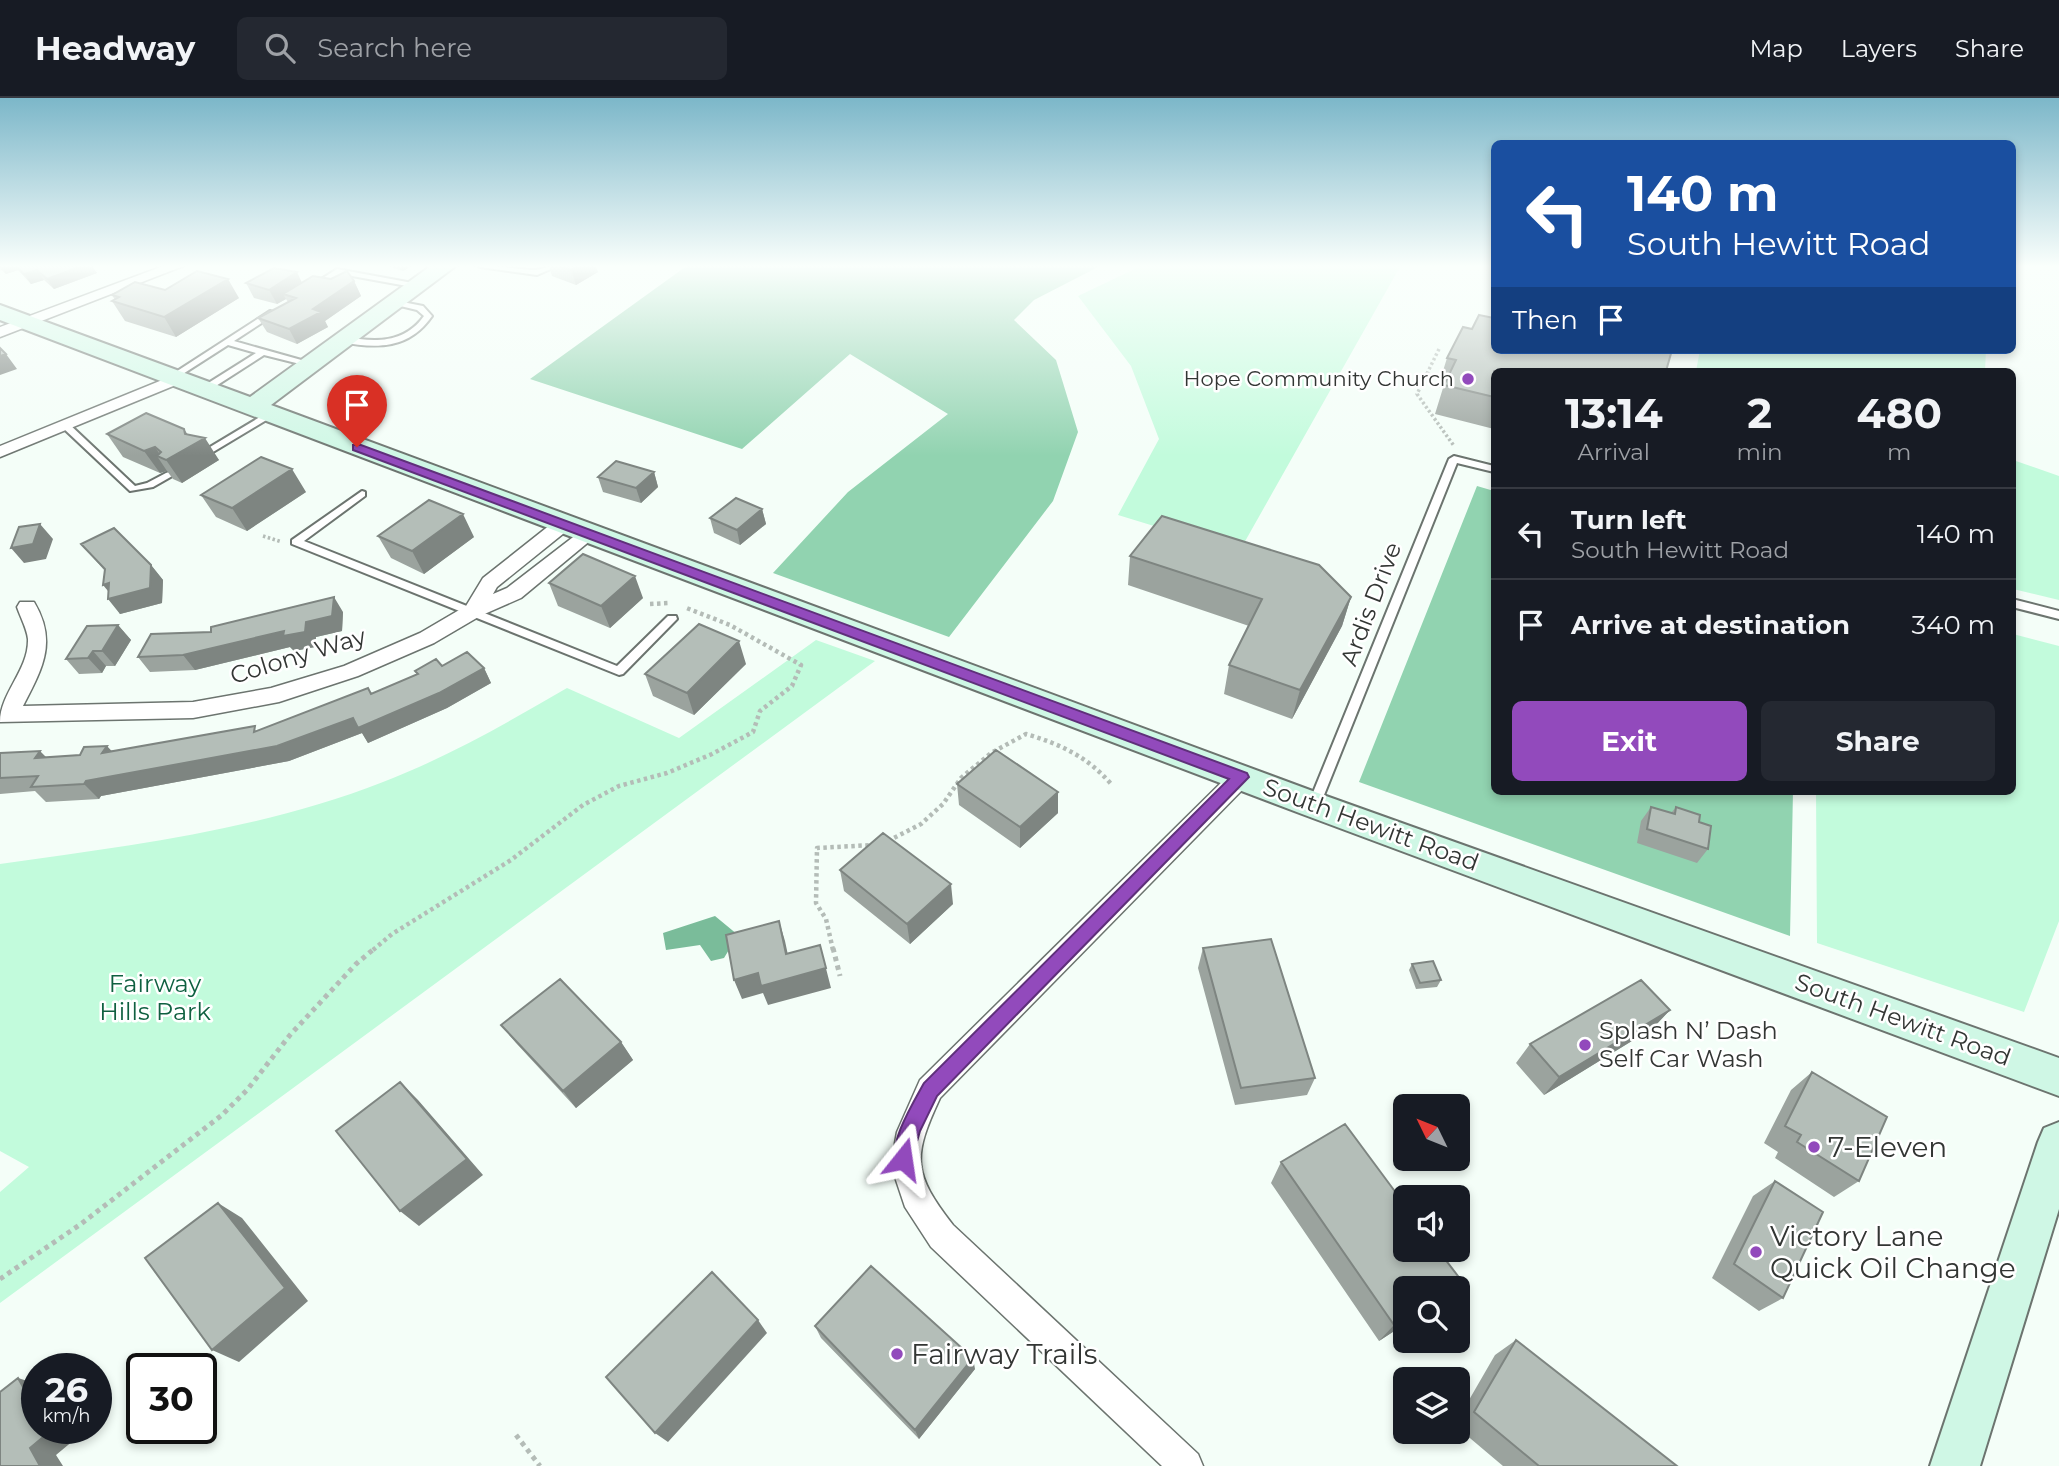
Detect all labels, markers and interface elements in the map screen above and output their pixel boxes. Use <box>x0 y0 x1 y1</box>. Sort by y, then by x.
search box <box>237 17 727 80</box>
text: Headway <box>35 28 195 68</box>
icon: search <box>261 29 299 67</box>
text: Search here <box>317 32 472 64</box>
text: Map <box>1749 34 1803 63</box>
text: Layers <box>1841 34 1917 63</box>
text: Share <box>1955 34 2024 63</box>
text: 140 m <box>1627 164 1779 223</box>
icon: left <box>1512 168 1603 259</box>
text: South Hewitt Road <box>1627 224 1930 263</box>
icon: arrive <box>1592 301 1630 339</box>
text: Then <box>1512 304 1578 336</box>
place label: Hope Community Church <box>1184 366 1454 391</box>
marker: Hope Community Church <box>1460 371 1476 387</box>
pin <box>327 375 387 447</box>
icon: arrive <box>338 386 376 424</box>
text: 13:14 <box>1565 387 1663 439</box>
text: 2 <box>1747 387 1772 439</box>
text: 480 <box>1857 387 1942 439</box>
text: Arrival <box>1577 438 1650 466</box>
text: min <box>1736 438 1783 466</box>
text: m <box>1887 438 1912 466</box>
text: Turn left <box>1571 504 1687 536</box>
icon: left <box>1512 515 1550 553</box>
text: 140 m <box>1917 518 1995 550</box>
text: South Hewitt Road <box>1571 536 1789 564</box>
street label: Ardis Drive <box>1334 538 1407 670</box>
icon: arrive <box>1512 606 1550 644</box>
text: Arrive at destination <box>1571 609 1850 641</box>
text: 340 m <box>1912 609 1995 641</box>
street label: Colony Way <box>227 621 369 690</box>
button: Exit <box>1512 701 1747 781</box>
button: Share <box>1761 701 1995 781</box>
street label: South Hewitt Road <box>1259 772 1483 877</box>
street label: South Hewitt Road <box>1791 967 2015 1072</box>
park label: Fairway Hills Park <box>99 969 211 1026</box>
place label: Splash N’ Dash Self Car Wash <box>1599 1016 1778 1073</box>
marker: Splash N’ Dash Self Car Wash <box>1577 1037 1593 1053</box>
north arrow <box>1393 1094 1470 1171</box>
map controls <box>1393 1094 1470 1444</box>
position arrow <box>866 1122 940 1196</box>
place label: 7-Eleven <box>1828 1130 1947 1164</box>
marker: 7-Eleven <box>1806 1139 1822 1155</box>
button: sound <box>1393 1185 1470 1262</box>
place label: Victory Lane Quick Oil Change <box>1770 1219 2016 1285</box>
marker: Victory Lane Quick Oil Change <box>1748 1244 1764 1260</box>
button: search <box>1393 1276 1470 1353</box>
place label: Fairway Trails <box>911 1337 1097 1371</box>
marker: Fairway Trails <box>889 1346 905 1362</box>
speed limit sign: 30 <box>126 1353 217 1444</box>
button: layers <box>1393 1367 1470 1444</box>
text: 26 <box>45 1368 88 1411</box>
text: km/h <box>42 1405 91 1427</box>

